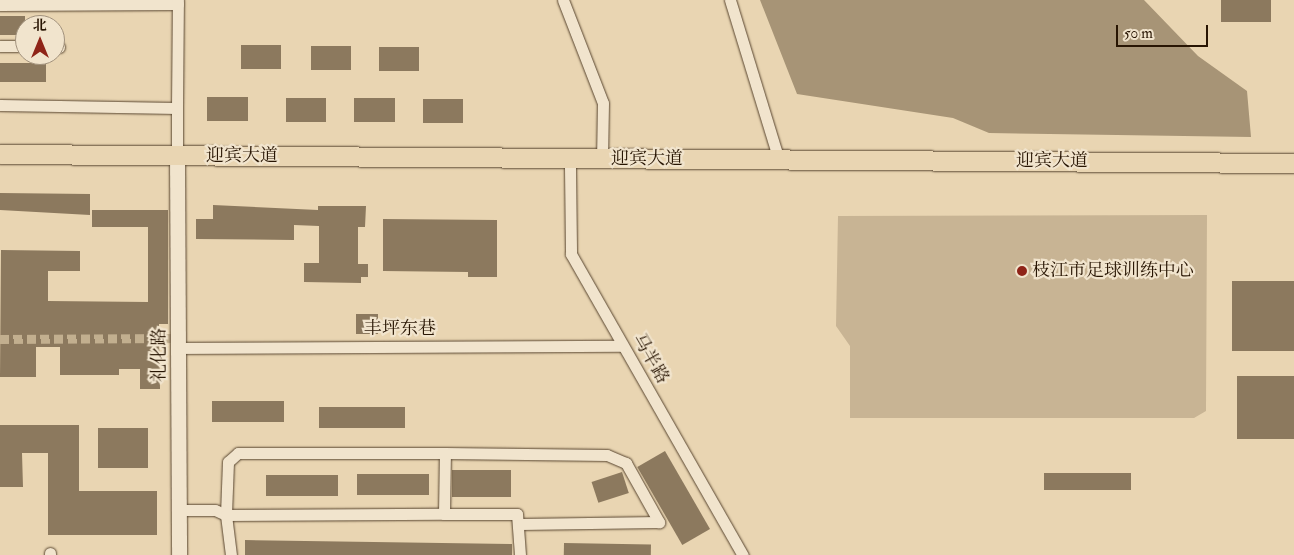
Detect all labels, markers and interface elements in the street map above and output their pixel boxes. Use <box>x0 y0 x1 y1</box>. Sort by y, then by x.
north arrow <box>15 15 65 65</box>
scale bar <box>1119 15 1212 47</box>
text: 北 <box>33 17 47 34</box>
text: 50 m <box>1124 24 1153 43</box>
street label: 迎宾大道 <box>206 145 278 167</box>
street label: 迎宾大道 <box>611 148 683 170</box>
street label: 迎宾大道 <box>1016 150 1088 172</box>
place label: 枝江市足球训练中心 <box>1032 260 1194 282</box>
marker: 枝江市足球训练中心 <box>1016 265 1028 277</box>
street label: 丰坪东巷 <box>364 318 436 340</box>
street label: 礼化路 <box>149 328 171 382</box>
street label: 马半路 <box>627 330 673 388</box>

